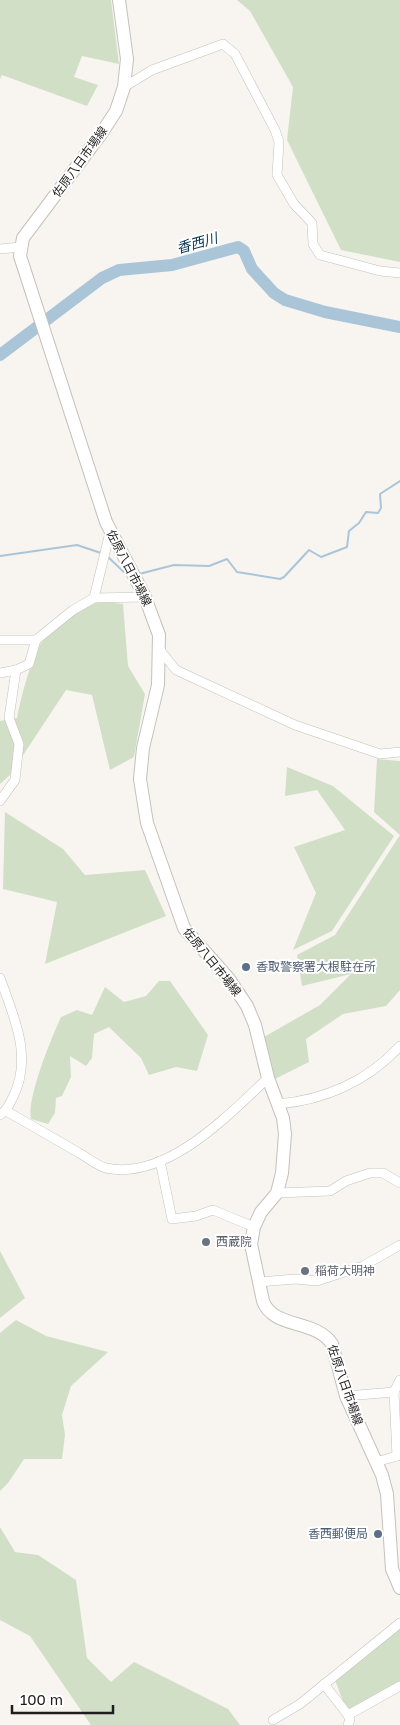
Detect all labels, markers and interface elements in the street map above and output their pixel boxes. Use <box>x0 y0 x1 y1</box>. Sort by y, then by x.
street label: 佐原八日市場線 <box>49 123 110 200</box>
water label: 香西川 <box>174 228 221 256</box>
street label: 佐原八日市場線 <box>104 527 155 609</box>
street label: 佐原八日市場線 <box>180 924 245 999</box>
place label: 香取警察署大根駐在所 <box>256 959 376 974</box>
marker: 香取警察署大根駐在所 <box>240 961 252 973</box>
place label: 西蔵院 <box>216 1234 252 1249</box>
marker: 西蔵院 <box>200 1236 212 1248</box>
place label: 稲荷大明神 <box>315 1263 375 1278</box>
marker: 稲荷大明神 <box>299 1265 311 1277</box>
street label: 佐原八日市場線 <box>325 1343 366 1427</box>
place label: 香西郵便局 <box>308 1526 368 1541</box>
marker: 香西郵便局 <box>372 1528 384 1540</box>
scale bar <box>12 1682 114 1714</box>
text: 100 m <box>20 1690 63 1708</box>

